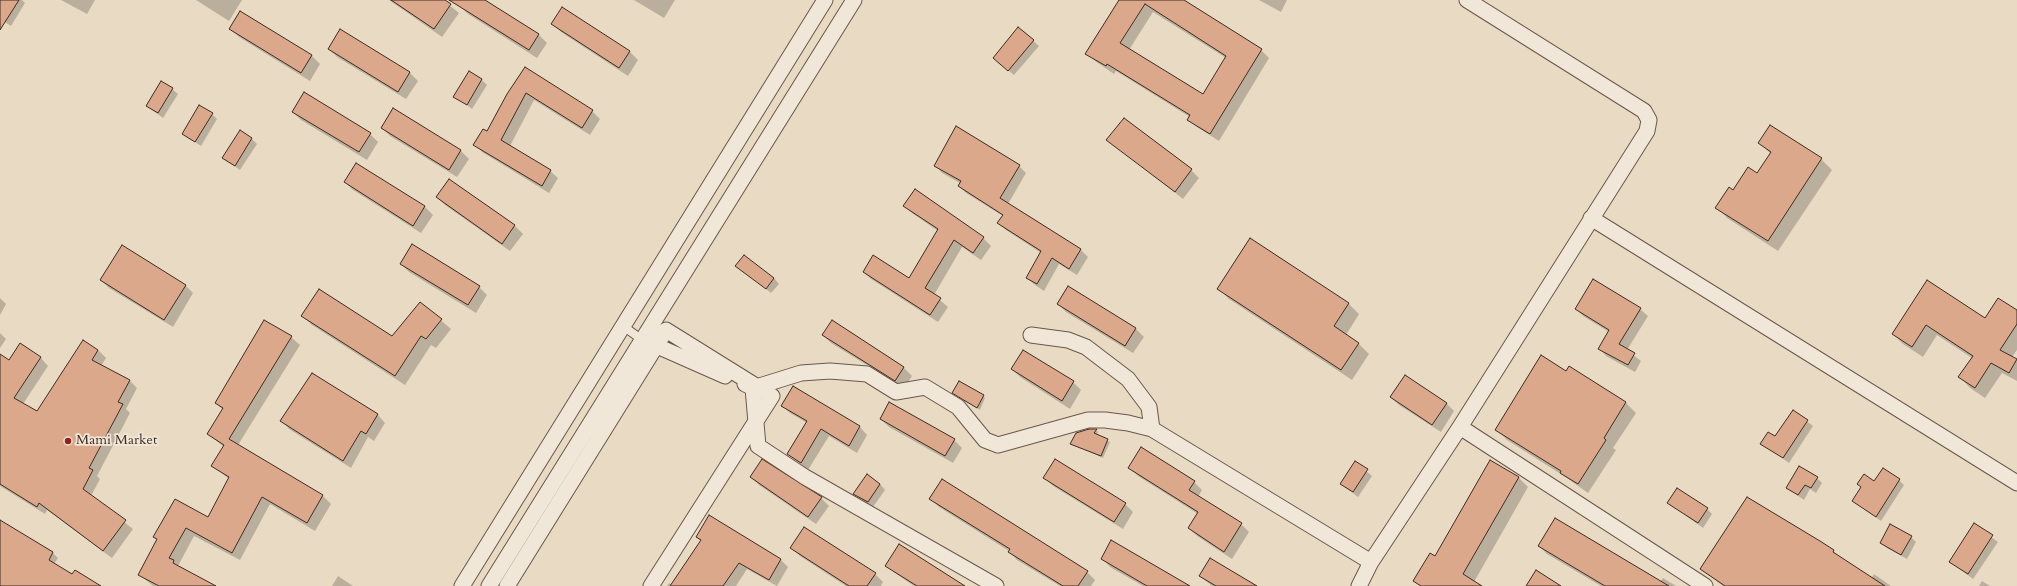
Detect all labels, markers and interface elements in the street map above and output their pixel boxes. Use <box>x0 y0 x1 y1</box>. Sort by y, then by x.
place label: Mami Market <box>76 433 157 449</box>
marker: Mami Market <box>63 436 73 446</box>

